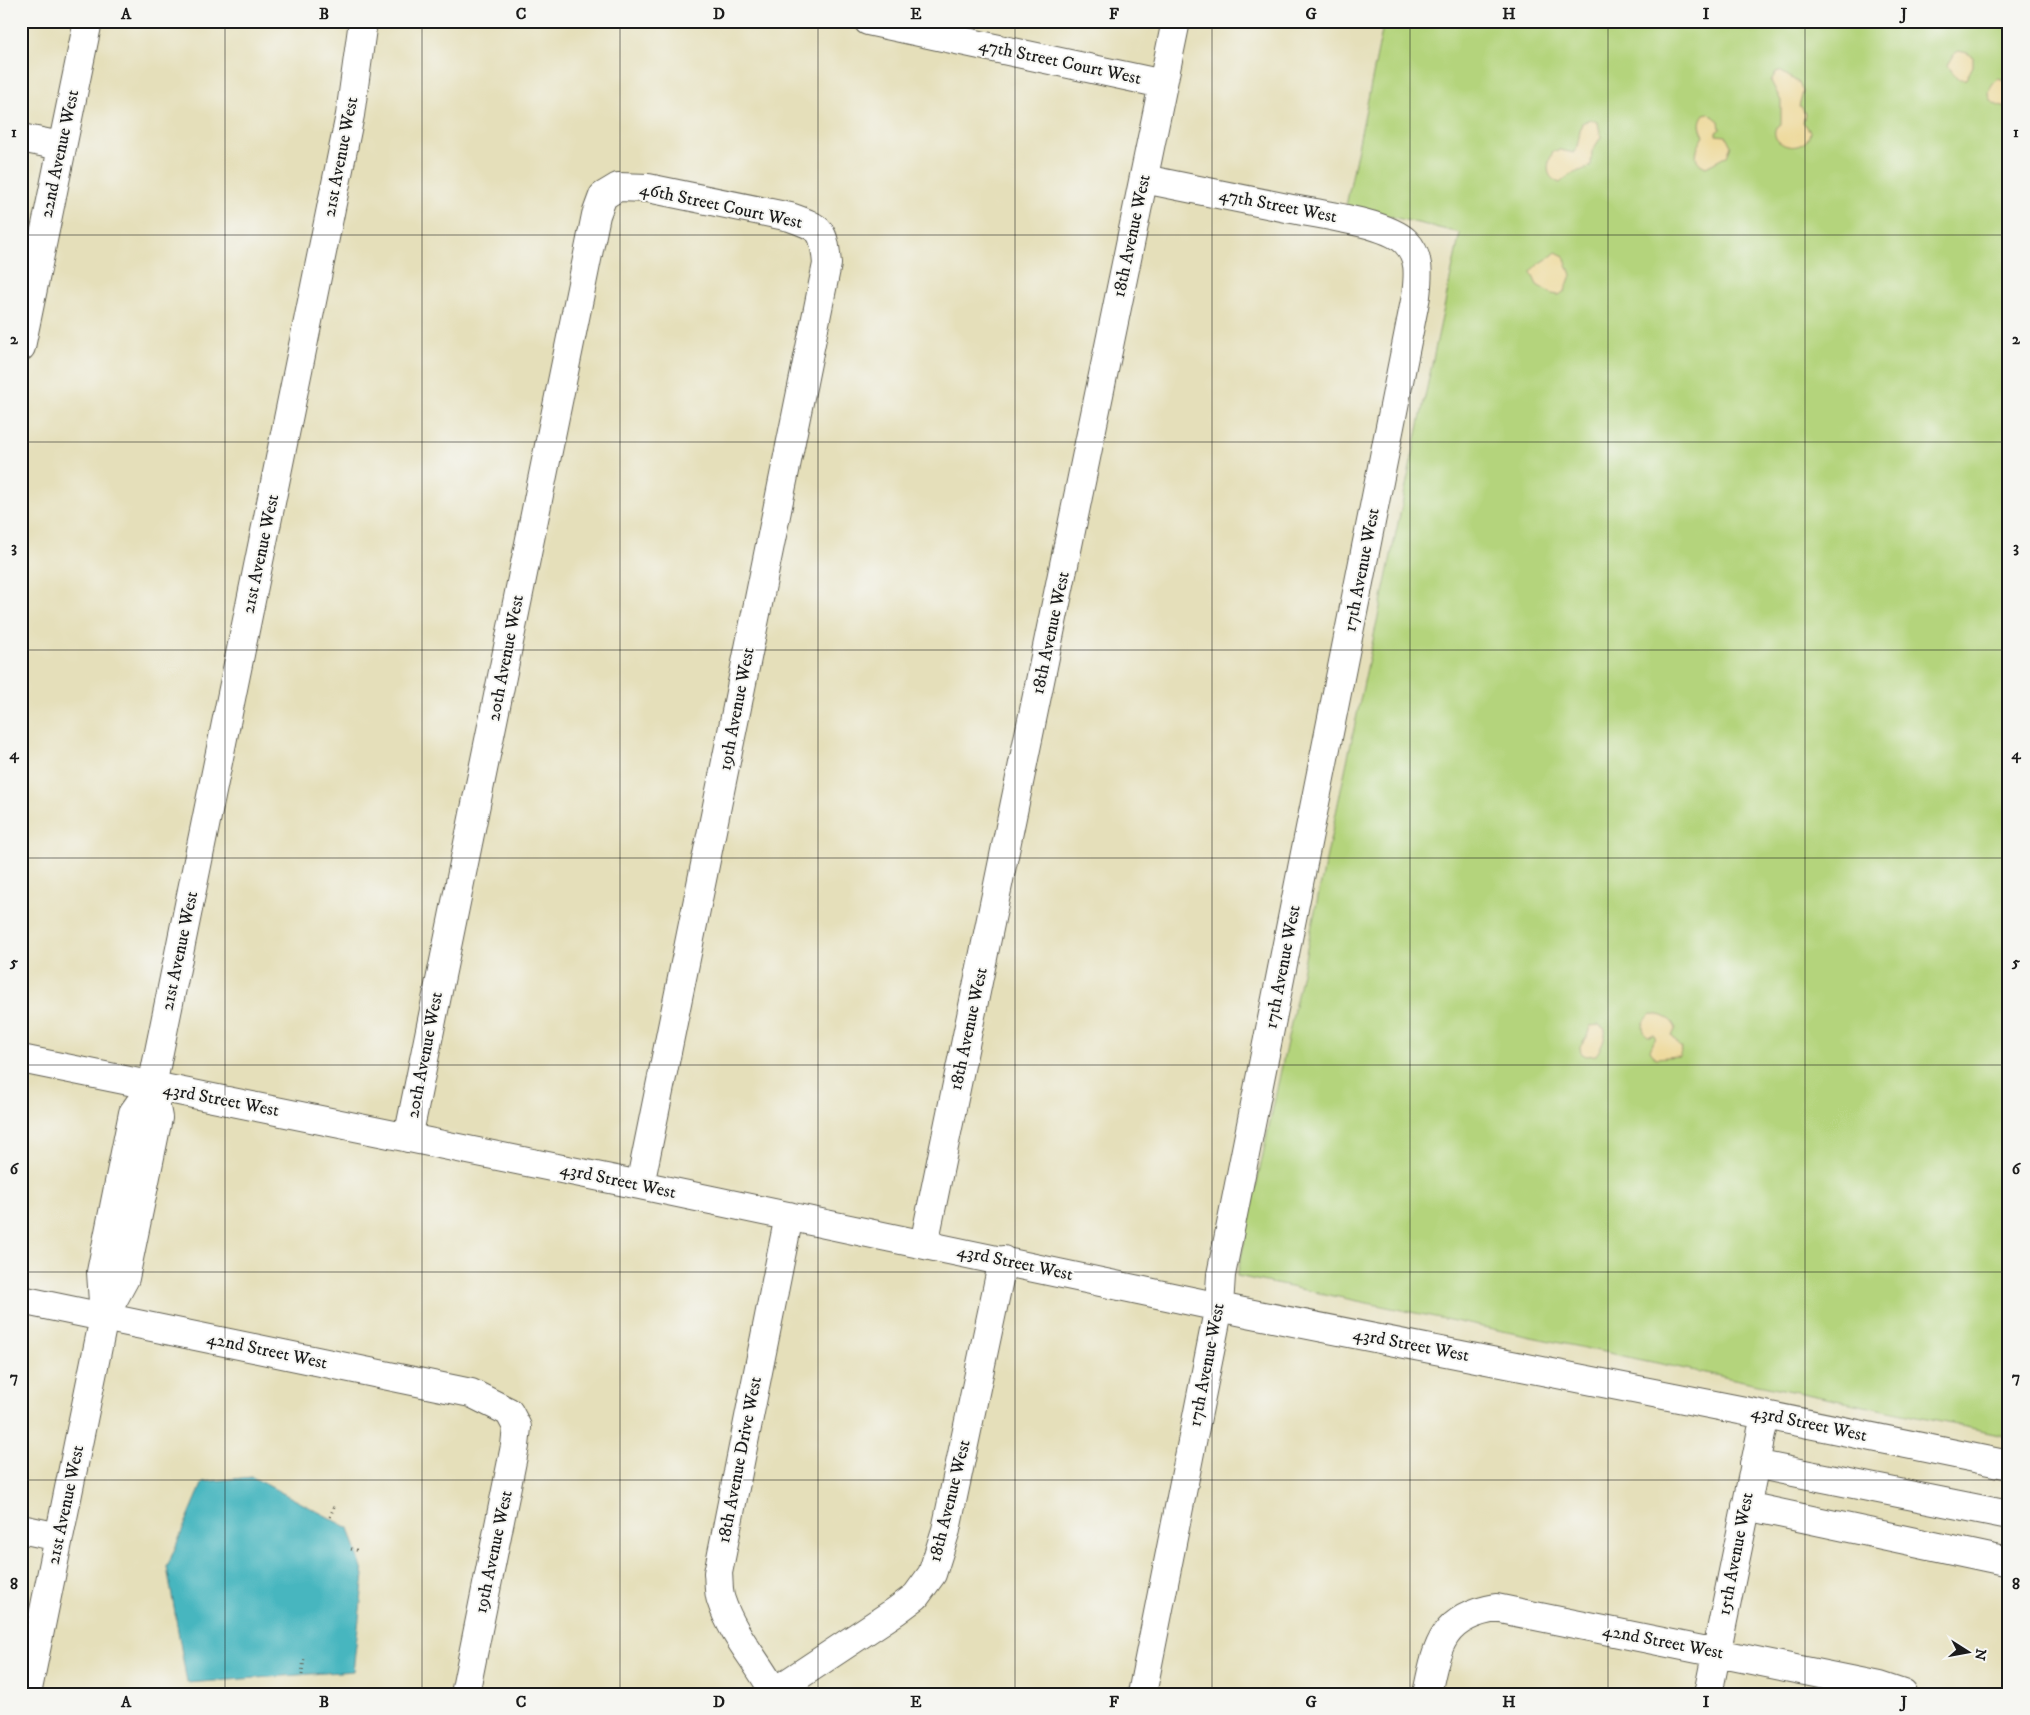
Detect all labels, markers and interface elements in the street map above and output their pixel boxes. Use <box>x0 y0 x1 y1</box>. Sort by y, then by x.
text: A <box>120 4 132 24</box>
text: B <box>319 4 329 24</box>
text: C <box>516 4 526 24</box>
text: D <box>713 4 725 24</box>
text: E <box>910 4 922 24</box>
text: F <box>1109 4 1119 24</box>
text: G <box>1305 4 1317 24</box>
text: H <box>1502 4 1516 24</box>
text: I <box>1703 4 1710 24</box>
text: J <box>1899 4 1908 24</box>
street label: 47th Street Court West <box>977 34 1143 90</box>
street label: 22nd Avenue West <box>36 88 84 220</box>
street label: 21st Avenue West <box>319 95 363 219</box>
text: 1 <box>11 122 17 142</box>
text: 1 <box>2013 122 2019 142</box>
street label: 18th Avenue West <box>1108 172 1156 300</box>
street label: 46th Street Court West <box>638 178 805 234</box>
street label: 47th Street West <box>1217 184 1339 228</box>
text: 2 <box>10 329 19 349</box>
text: 2 <box>2012 329 2021 349</box>
street label: 21st Avenue West <box>238 492 284 616</box>
street label: 17th Avenue West <box>1339 506 1385 634</box>
text: 3 <box>11 537 17 557</box>
text: 3 <box>2013 537 2019 557</box>
street label: 18th Avenue West <box>1027 569 1075 697</box>
street label: 20th Avenue West <box>483 593 529 723</box>
street label: 19th Avenue West <box>714 645 760 773</box>
text: 4 <box>8 744 19 764</box>
text: 4 <box>2010 744 2021 764</box>
street label: 21st Avenue West <box>157 889 203 1013</box>
street label: 17th Avenue West <box>1260 903 1306 1031</box>
text: 5 <box>9 952 18 972</box>
text: 5 <box>2011 952 2020 972</box>
street label: 18th Avenue West <box>945 965 993 1093</box>
street label: 20th Avenue West <box>402 990 448 1120</box>
street label: 43rd Street West <box>161 1078 281 1122</box>
street label: 43rd Street West <box>558 1158 678 1204</box>
text: 6 <box>10 1159 20 1179</box>
text: 6 <box>2012 1159 2022 1179</box>
street label: 43rd Street West <box>955 1240 1075 1286</box>
street label: 17th Avenue West <box>1184 1301 1230 1429</box>
street label: 43rd Street West <box>1351 1323 1471 1367</box>
street label: 42nd Street West <box>205 1327 330 1375</box>
text: 7 <box>10 1367 18 1387</box>
text: 7 <box>2012 1367 2020 1387</box>
street label: 18th Avenue Drive West <box>713 1375 767 1545</box>
street label: 43rd Street West <box>1749 1401 1869 1447</box>
street label: 18th Avenue West <box>924 1437 976 1564</box>
street label: 21st Avenue West <box>43 1443 89 1567</box>
street label: 19th Avenue West <box>470 1488 518 1616</box>
street label: 15th Avenue West <box>1713 1490 1759 1618</box>
text: 8 <box>10 1574 18 1594</box>
text: 8 <box>2012 1574 2020 1594</box>
street label: 42nd Street West <box>1601 1619 1726 1665</box>
north arrow <box>1942 1628 1992 1678</box>
text: N <box>1970 1647 1990 1662</box>
text: A <box>120 1692 132 1712</box>
text: B <box>319 1692 329 1712</box>
text: C <box>516 1692 526 1712</box>
text: D <box>713 1692 725 1712</box>
text: E <box>910 1692 922 1712</box>
text: F <box>1109 1692 1119 1712</box>
text: G <box>1305 1692 1317 1712</box>
text: H <box>1502 1692 1516 1712</box>
text: I <box>1703 1692 1710 1712</box>
text: J <box>1899 1692 1908 1712</box>

